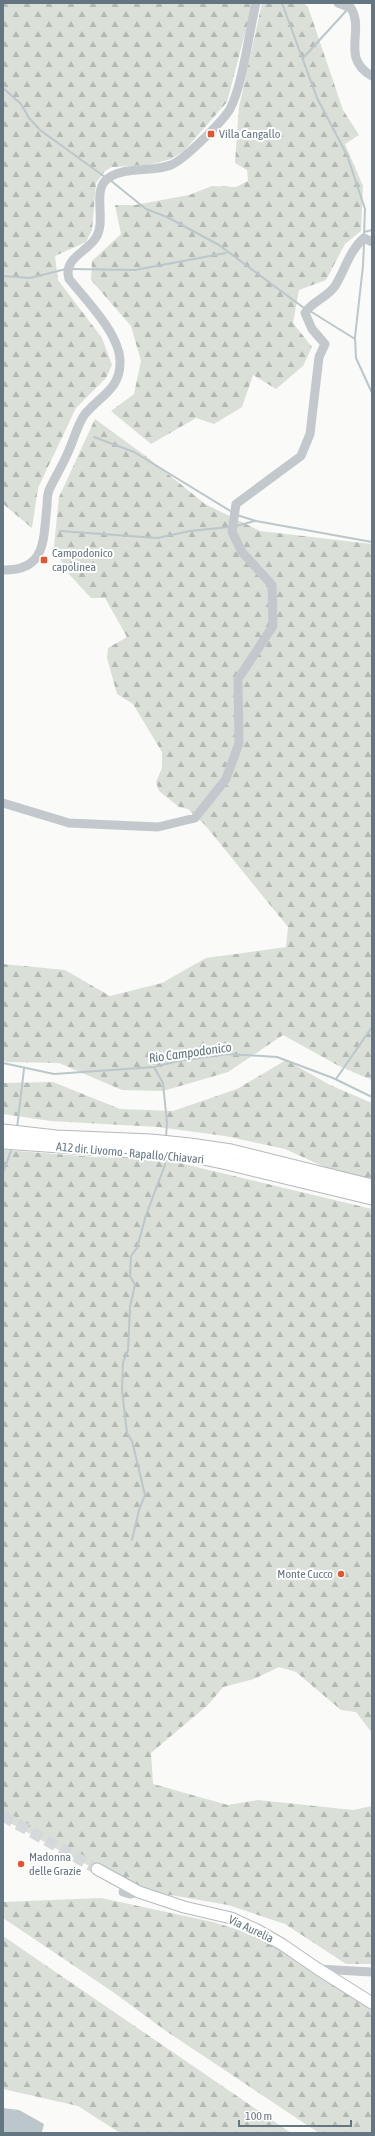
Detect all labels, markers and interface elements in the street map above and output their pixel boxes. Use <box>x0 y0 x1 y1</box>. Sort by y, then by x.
place label: Villa Cangallo <box>219 127 281 141</box>
marker: Villa Cangallo <box>206 129 216 139</box>
place label: Campodonico capolinea <box>52 546 113 574</box>
marker: Campodonico capolinea <box>39 555 49 565</box>
water label: Rio Campodonico <box>148 1039 232 1066</box>
street label: A12 dir. Livorno - Rapallo/Chiavari <box>56 1140 204 1166</box>
place label: Monte Cucco <box>277 1567 333 1581</box>
marker: Monte Cucco <box>336 1569 346 1579</box>
place label: Madonna delle Grazie <box>29 1850 81 1878</box>
marker: Madonna delle Grazie <box>16 1859 26 1869</box>
street label: Via Aurelia <box>226 1912 276 1946</box>
scale bar <box>239 2102 351 2128</box>
text: 100 m <box>245 2109 272 2123</box>

